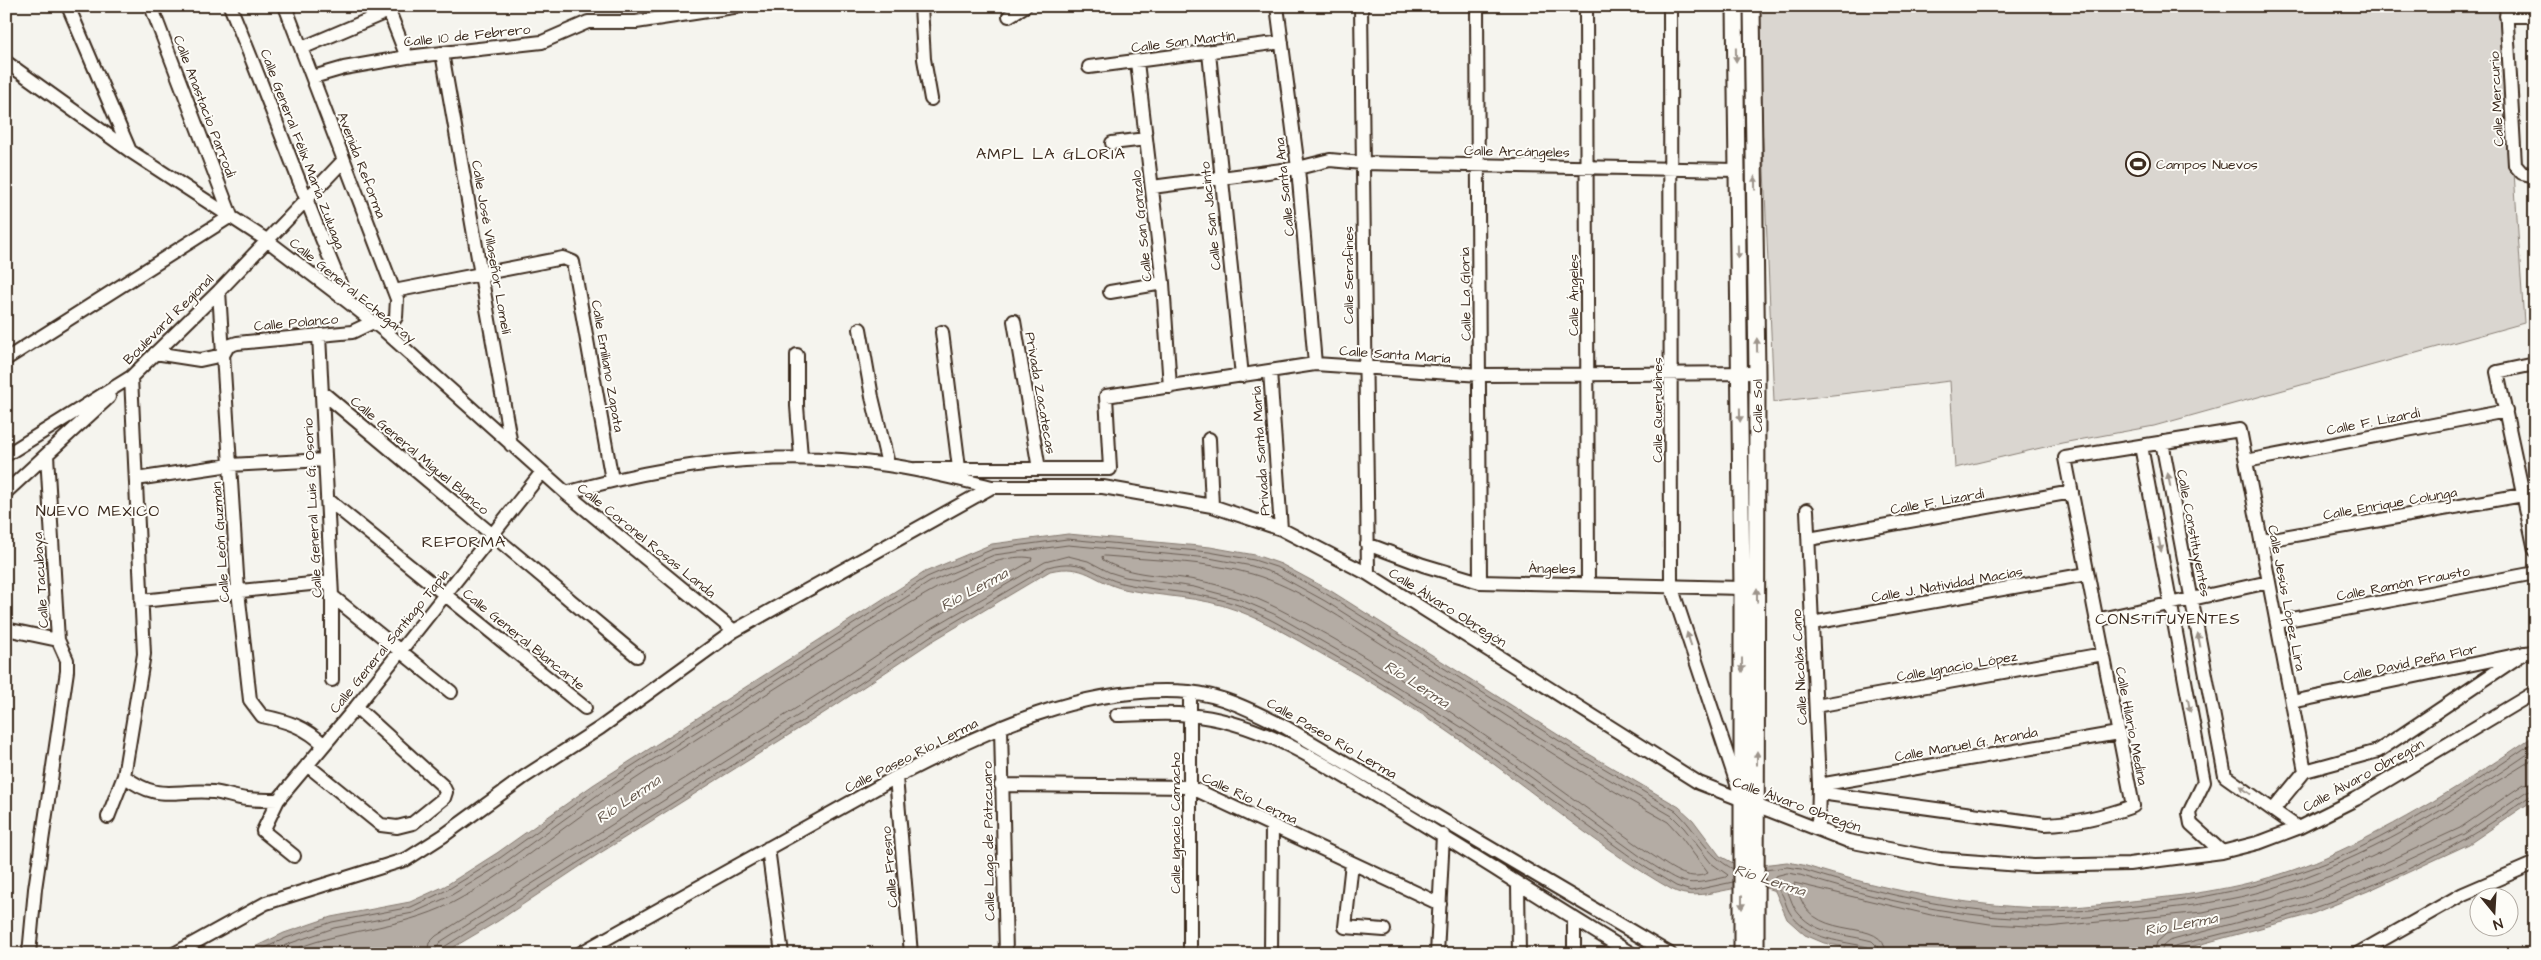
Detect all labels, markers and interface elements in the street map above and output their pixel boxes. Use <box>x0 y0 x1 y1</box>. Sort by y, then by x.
street label: Calle 10 de Febrero <box>403 19 532 53</box>
street label: Calle San Martín <box>1130 26 1236 58</box>
street label: Calle Anastacio Parrodi <box>168 32 240 180</box>
street label: Calle General Félix María Zuluaga <box>255 46 350 252</box>
one-way arrow <box>1732 47 1740 63</box>
street label: Calle Mercurio <box>2485 51 2509 147</box>
street label: Avenida Reforma <box>332 109 391 221</box>
street label: Calle Santa Ana <box>1270 137 1300 237</box>
street label: Calle Arcángeles <box>1464 141 1570 163</box>
district label: AMPL LA GLORIA <box>976 143 1126 165</box>
sports icon: Campos Nuevos <box>2125 151 2151 177</box>
place label: Campos Nuevos <box>2156 155 2258 175</box>
street label: Calle José Villaseñor Lomelí <box>466 159 516 336</box>
street label: Calle San Jacinto <box>1195 160 1227 271</box>
street label: Calle San Gonzalo <box>1126 169 1158 283</box>
one-way arrow <box>1751 175 1759 191</box>
street label: Calle Serafines <box>1339 226 1359 324</box>
street label: Calle General Echegaray <box>285 233 420 348</box>
one-way arrow <box>1734 245 1742 261</box>
street label: Calle La Gloria <box>1455 247 1477 341</box>
street label: Calle Ángeles <box>1564 254 1584 336</box>
street label: Boulevard Regional <box>119 270 218 369</box>
street label: Calle Emiliano Zapata <box>586 299 628 434</box>
street label: Calle Polanco <box>253 309 339 337</box>
street label: Privada Zacatecas <box>1019 331 1061 456</box>
one-way arrow <box>1753 337 1761 353</box>
street label: Calle Santa María <box>1338 341 1451 369</box>
street label: Calle Querubines <box>1648 357 1668 463</box>
street label: Calle Sol <box>1748 379 1768 433</box>
street label: Privada Santa María <box>1246 385 1276 517</box>
street label: Calle General Miguel Blanco <box>346 392 493 520</box>
street label: Calle F. Lizardi <box>2325 403 2422 441</box>
one-way arrow <box>1736 407 1744 423</box>
street label: Calle General Luis G. Osorio <box>298 417 328 598</box>
street label: Calle Constituyentes <box>2171 468 2215 599</box>
one-way arrow <box>2165 473 2173 488</box>
street label: Calle Coronel Rosas Landa <box>573 479 720 603</box>
street label: Calle León Guzmán <box>207 481 235 603</box>
street label: Calle Enrique Colunga <box>2322 482 2459 526</box>
street label: Calle F. Lizardi <box>1889 484 1986 520</box>
district label: NUEVO MEXICO <box>36 500 160 522</box>
street label: Calle Jesús López Lira <box>2262 523 2310 673</box>
street label: Calle Tacubaya <box>28 531 54 629</box>
district label: REFORMA <box>422 531 506 553</box>
one-way arrow <box>2156 538 2164 554</box>
street label: Ángeles <box>1528 559 1576 579</box>
street label: Calle Ramón Frausto <box>2335 561 2472 607</box>
water label: Río Lerma <box>937 562 1013 616</box>
street label: Calle J. Natividad Macías <box>1870 562 2025 608</box>
street label: Calle Álvaro Obregón <box>1384 563 1510 652</box>
street label: Calle General Santiago Tapia <box>325 565 454 718</box>
street label: Calle General Blancarte <box>458 584 589 696</box>
one-way arrow <box>1753 587 1761 603</box>
street label: Calle Nicolás Cano <box>1787 608 1813 725</box>
district label: CONSTITUYENTES <box>2095 608 2241 630</box>
one-way arrow <box>2195 631 2203 647</box>
one-way arrow <box>1685 632 1692 647</box>
street label: Calle David Peña Flor <box>2341 639 2479 687</box>
street label: Calle Ignacio López <box>1895 646 2019 687</box>
water label: Río Lerma <box>1380 656 1454 714</box>
one-way arrow <box>1738 657 1746 673</box>
street label: Calle Hilario Medina <box>2110 665 2152 787</box>
street label: Calle Paseo Río Lerma <box>1263 693 1400 784</box>
one-way arrow <box>2186 697 2194 713</box>
street label: Calle Paseo Río Lerma <box>841 714 982 798</box>
street label: Calle Manuel G. Aranda <box>1893 723 2039 767</box>
street label: Calle Álvaro Obregón <box>2299 734 2428 818</box>
one-way arrow <box>1753 749 1761 765</box>
street label: Calle Ignacio Camacho <box>1166 752 1186 894</box>
street label: Calle Lago de Pátzcuaro <box>978 761 1000 921</box>
street label: Calle Río Lerma <box>1199 768 1301 830</box>
water label: Río Lerma <box>592 769 666 829</box>
street label: Calle Álvaro Obregón <box>1729 772 1864 838</box>
one-way arrow <box>2238 785 2251 795</box>
street label: Calle Fresno <box>876 825 904 908</box>
water label: Río Lerma <box>1732 859 1809 902</box>
north arrow <box>2468 888 2518 938</box>
one-way arrow <box>1738 894 1746 910</box>
water label: Río Lerma <box>2143 908 2220 941</box>
text: N <box>2490 913 2505 934</box>

